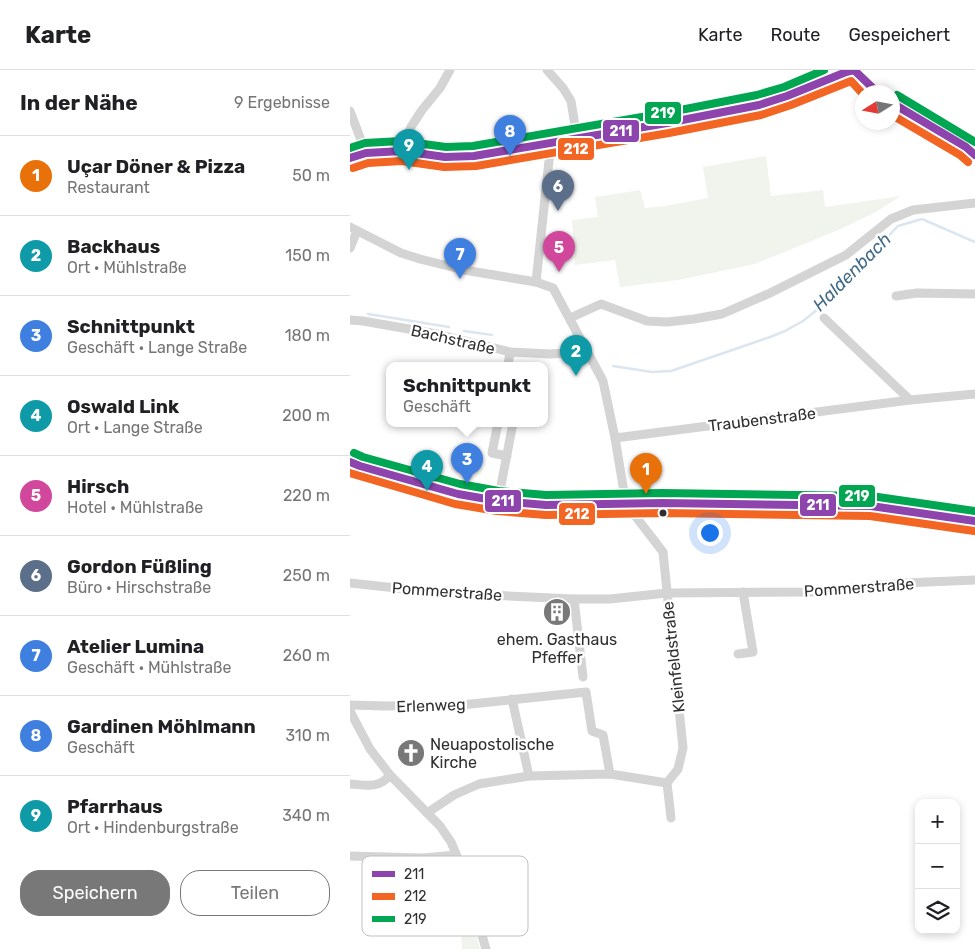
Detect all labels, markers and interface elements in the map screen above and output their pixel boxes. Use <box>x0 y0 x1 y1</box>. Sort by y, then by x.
text: Karte <box>25 21 91 49</box>
text: Karte <box>698 24 742 46</box>
text: Route <box>770 24 820 46</box>
text: Gespeichert <box>848 24 950 46</box>
north arrow <box>855 85 900 130</box>
text: In der Nähe <box>20 90 138 115</box>
text: 9 Ergebnisse <box>234 93 330 112</box>
line badge: 219 <box>644 101 682 125</box>
text: 219 <box>650 105 676 122</box>
pin: 8 <box>494 115 526 156</box>
line badge: 211 <box>602 119 640 143</box>
text: 211 <box>609 123 633 140</box>
pin: 9 <box>393 129 425 170</box>
line badge: 212 <box>557 137 595 161</box>
text: 212 <box>563 141 589 158</box>
text: Uçar Döner & Pizza <box>67 155 245 178</box>
text: 1 <box>32 166 40 185</box>
text: 50 m <box>292 166 330 185</box>
pin: 6 <box>542 170 574 211</box>
text: Restaurant <box>67 178 150 197</box>
water label: Haldenbach <box>808 228 896 316</box>
pin: 5 <box>543 231 575 272</box>
text: Backhaus <box>67 235 160 258</box>
pin: 7 <box>444 238 476 279</box>
text: 2 <box>31 246 41 265</box>
text: 150 m <box>285 246 330 265</box>
text: Ort · Mühlstraße <box>67 258 187 277</box>
text: Schnittpunkt <box>67 315 195 338</box>
street label: Bachstraße <box>409 321 497 358</box>
text: 3 <box>31 326 41 345</box>
text: 180 m <box>285 326 330 345</box>
pin: 2 <box>560 335 592 376</box>
text: Geschäft · Lange Straße <box>67 338 247 357</box>
popup <box>386 362 548 427</box>
text: Schnittpunkt <box>403 374 531 397</box>
text: Oswald Link <box>67 395 179 418</box>
text: Geschäft <box>403 397 471 416</box>
street label: Traubenstraße <box>707 403 817 436</box>
text: 4 <box>31 406 41 425</box>
text: 200 m <box>282 406 330 425</box>
text: Ort · Lange Straße <box>67 418 203 437</box>
pin: 3 <box>451 443 483 484</box>
pin: 4 <box>411 450 443 491</box>
pin: 1 <box>630 453 662 494</box>
text: Hirsch <box>67 475 129 498</box>
line badge: 219 <box>838 484 876 508</box>
text: 5 <box>31 486 41 505</box>
text: 220 m <box>283 486 330 505</box>
text: 219 <box>844 488 870 505</box>
line badge: 211 <box>484 489 522 513</box>
text: 211 <box>491 493 515 510</box>
line badge: 211 <box>799 493 837 517</box>
text: 211 <box>806 497 830 514</box>
text: Hotel · Mühlstraße <box>67 498 203 517</box>
line badge: 212 <box>558 502 596 526</box>
text: 212 <box>564 506 590 523</box>
unlabelled marker <box>658 508 668 518</box>
your location <box>697 520 723 546</box>
text: Gordon Füßling <box>67 555 212 578</box>
text: 6 <box>31 566 41 585</box>
text: 250 m <box>283 566 330 585</box>
street label: Pommerstraße <box>803 574 915 601</box>
text: Büro · Hirschstraße <box>67 578 211 597</box>
street label: Pommerstraße <box>391 578 503 605</box>
building icon: ehem. Gasthaus Pfeffer <box>542 597 572 627</box>
street label: Kleinfeldstraße <box>658 600 689 714</box>
place label: ehem. Gasthaus Pfeffer <box>497 630 617 667</box>
text: Atelier Lumina <box>67 635 204 658</box>
text: 7 <box>31 646 41 665</box>
text: 260 m <box>283 646 330 665</box>
text: Geschäft · Mühlstraße <box>67 658 231 677</box>
street label: Erlenweg <box>396 695 466 716</box>
text: Gardinen Möhlmann <box>67 715 256 738</box>
text: 8 <box>31 726 41 745</box>
text: 310 m <box>286 726 330 745</box>
place label: Neuapostolische Kirche <box>430 735 554 772</box>
text: Geschäft <box>67 738 135 757</box>
church icon: Neuapostolische Kirche <box>396 738 426 768</box>
text: Pfarrhaus <box>67 795 163 818</box>
map controls <box>915 799 960 934</box>
button: + <box>915 799 960 844</box>
text: 9 <box>31 806 41 825</box>
text: 340 m <box>282 806 330 825</box>
text: Ort · Hindenburgstraße <box>67 818 239 837</box>
button: − <box>915 844 960 889</box>
legend <box>362 856 528 936</box>
text: 211 <box>404 866 424 883</box>
button: Speichern <box>20 870 170 916</box>
button: Teilen <box>180 870 330 916</box>
text: 212 <box>404 888 426 905</box>
button: layers <box>915 889 960 934</box>
text: 219 <box>404 911 427 928</box>

